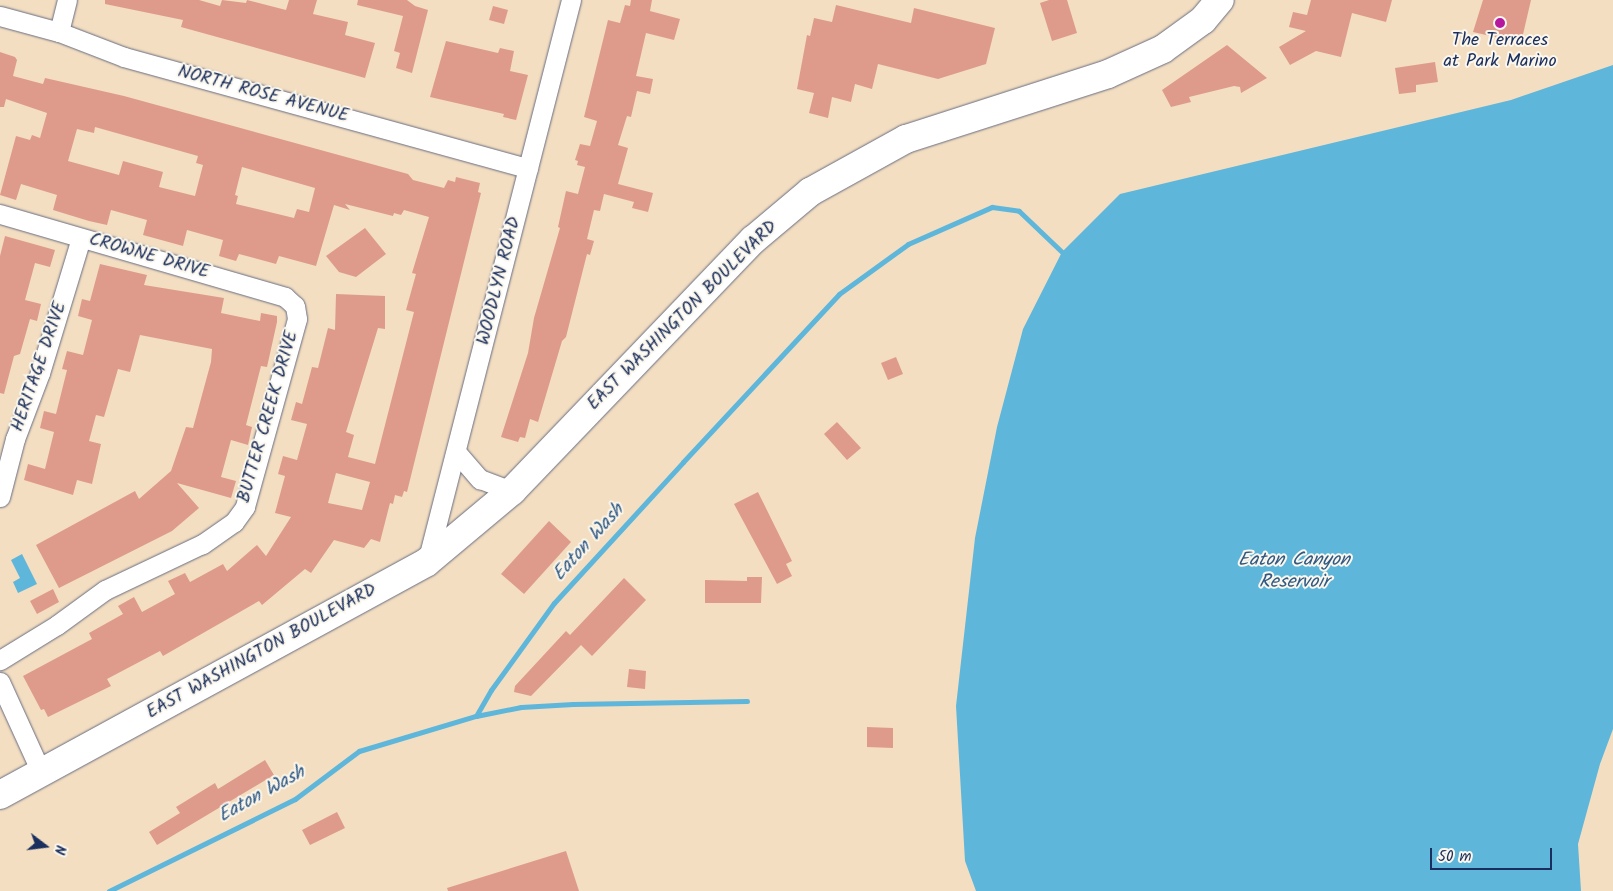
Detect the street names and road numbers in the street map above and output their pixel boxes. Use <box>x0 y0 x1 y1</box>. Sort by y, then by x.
street label: NORTH ROSE AVENUE <box>175 62 351 128</box>
street label: WOODLYN ROAD <box>474 215 526 347</box>
street label: EAST WASHINGTON BOULEVARD <box>584 217 782 415</box>
street label: CROWNE DRIVE <box>86 230 212 284</box>
street label: HERITAGE DRIVE <box>8 299 72 435</box>
street label: BUTTER CREEK DRIVE <box>234 329 304 505</box>
street label: EAST WASHINGTON BOULEVARD <box>143 580 381 724</box>

